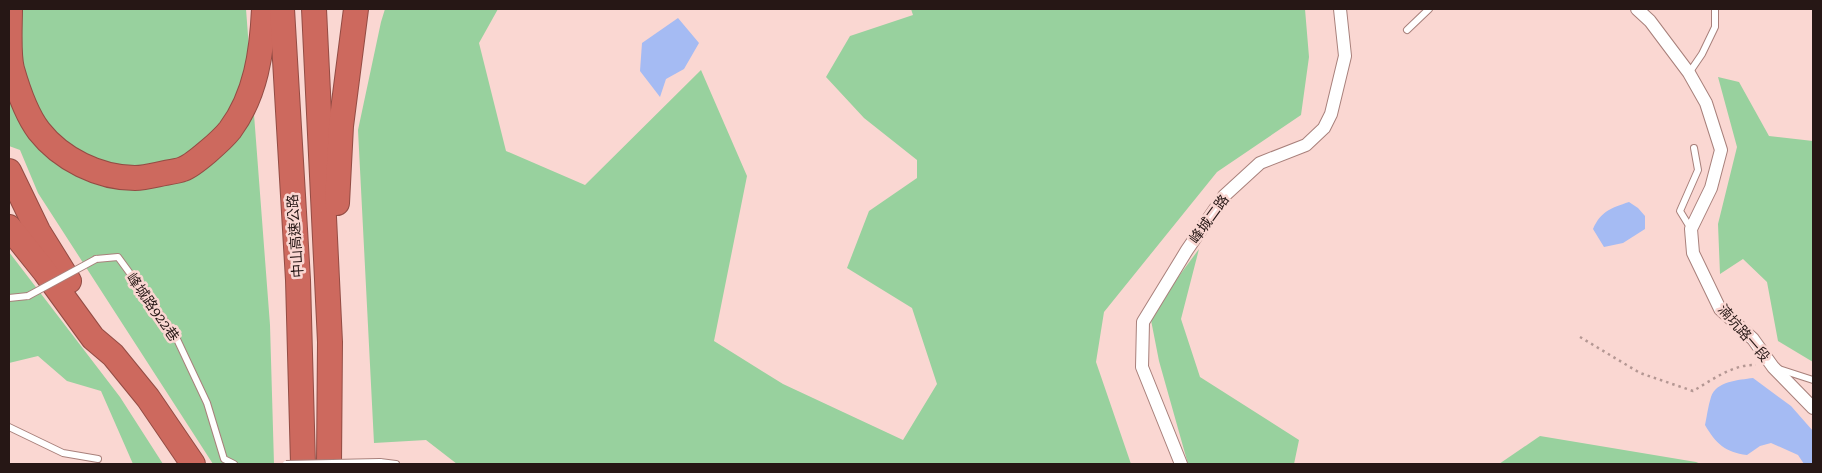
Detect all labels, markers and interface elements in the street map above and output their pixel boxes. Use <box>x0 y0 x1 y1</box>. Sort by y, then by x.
street label: 峰城二路 <box>1186 192 1232 246</box>
street label: 中山高速公路 <box>284 194 306 278</box>
street label: 峰城路922巷 <box>124 270 182 344</box>
street label: 湳坑路一段 <box>1715 301 1773 365</box>

